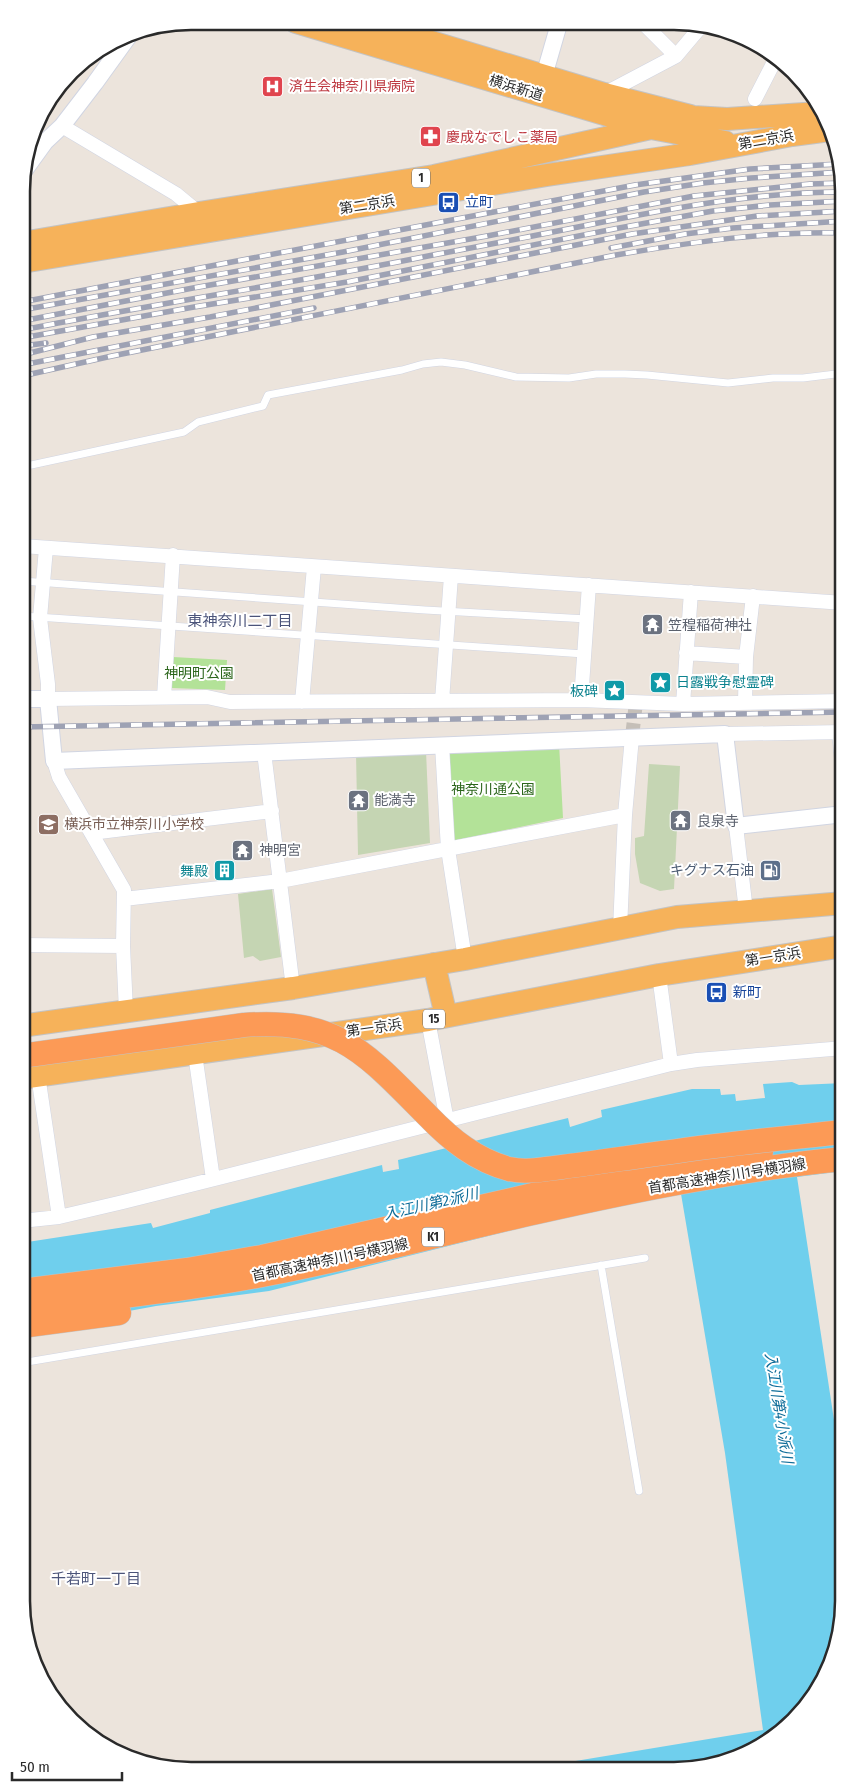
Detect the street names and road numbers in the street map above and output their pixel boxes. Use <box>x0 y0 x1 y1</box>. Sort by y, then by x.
street label: 横浜新道 <box>487 72 545 104</box>
street label: 第二京浜 <box>737 127 795 153</box>
road number: 1 <box>412 168 430 188</box>
street label: 第二京浜 <box>338 192 396 218</box>
street label: 第一京浜 <box>744 944 802 970</box>
road number: 15 <box>423 1010 445 1028</box>
street label: 第一京浜 <box>345 1016 403 1040</box>
street label: 首都高速神奈川1号横羽線 <box>647 1155 807 1197</box>
road number: K1 <box>422 1228 444 1246</box>
street label: 首都高速神奈川1号横羽線 <box>250 1235 410 1285</box>

